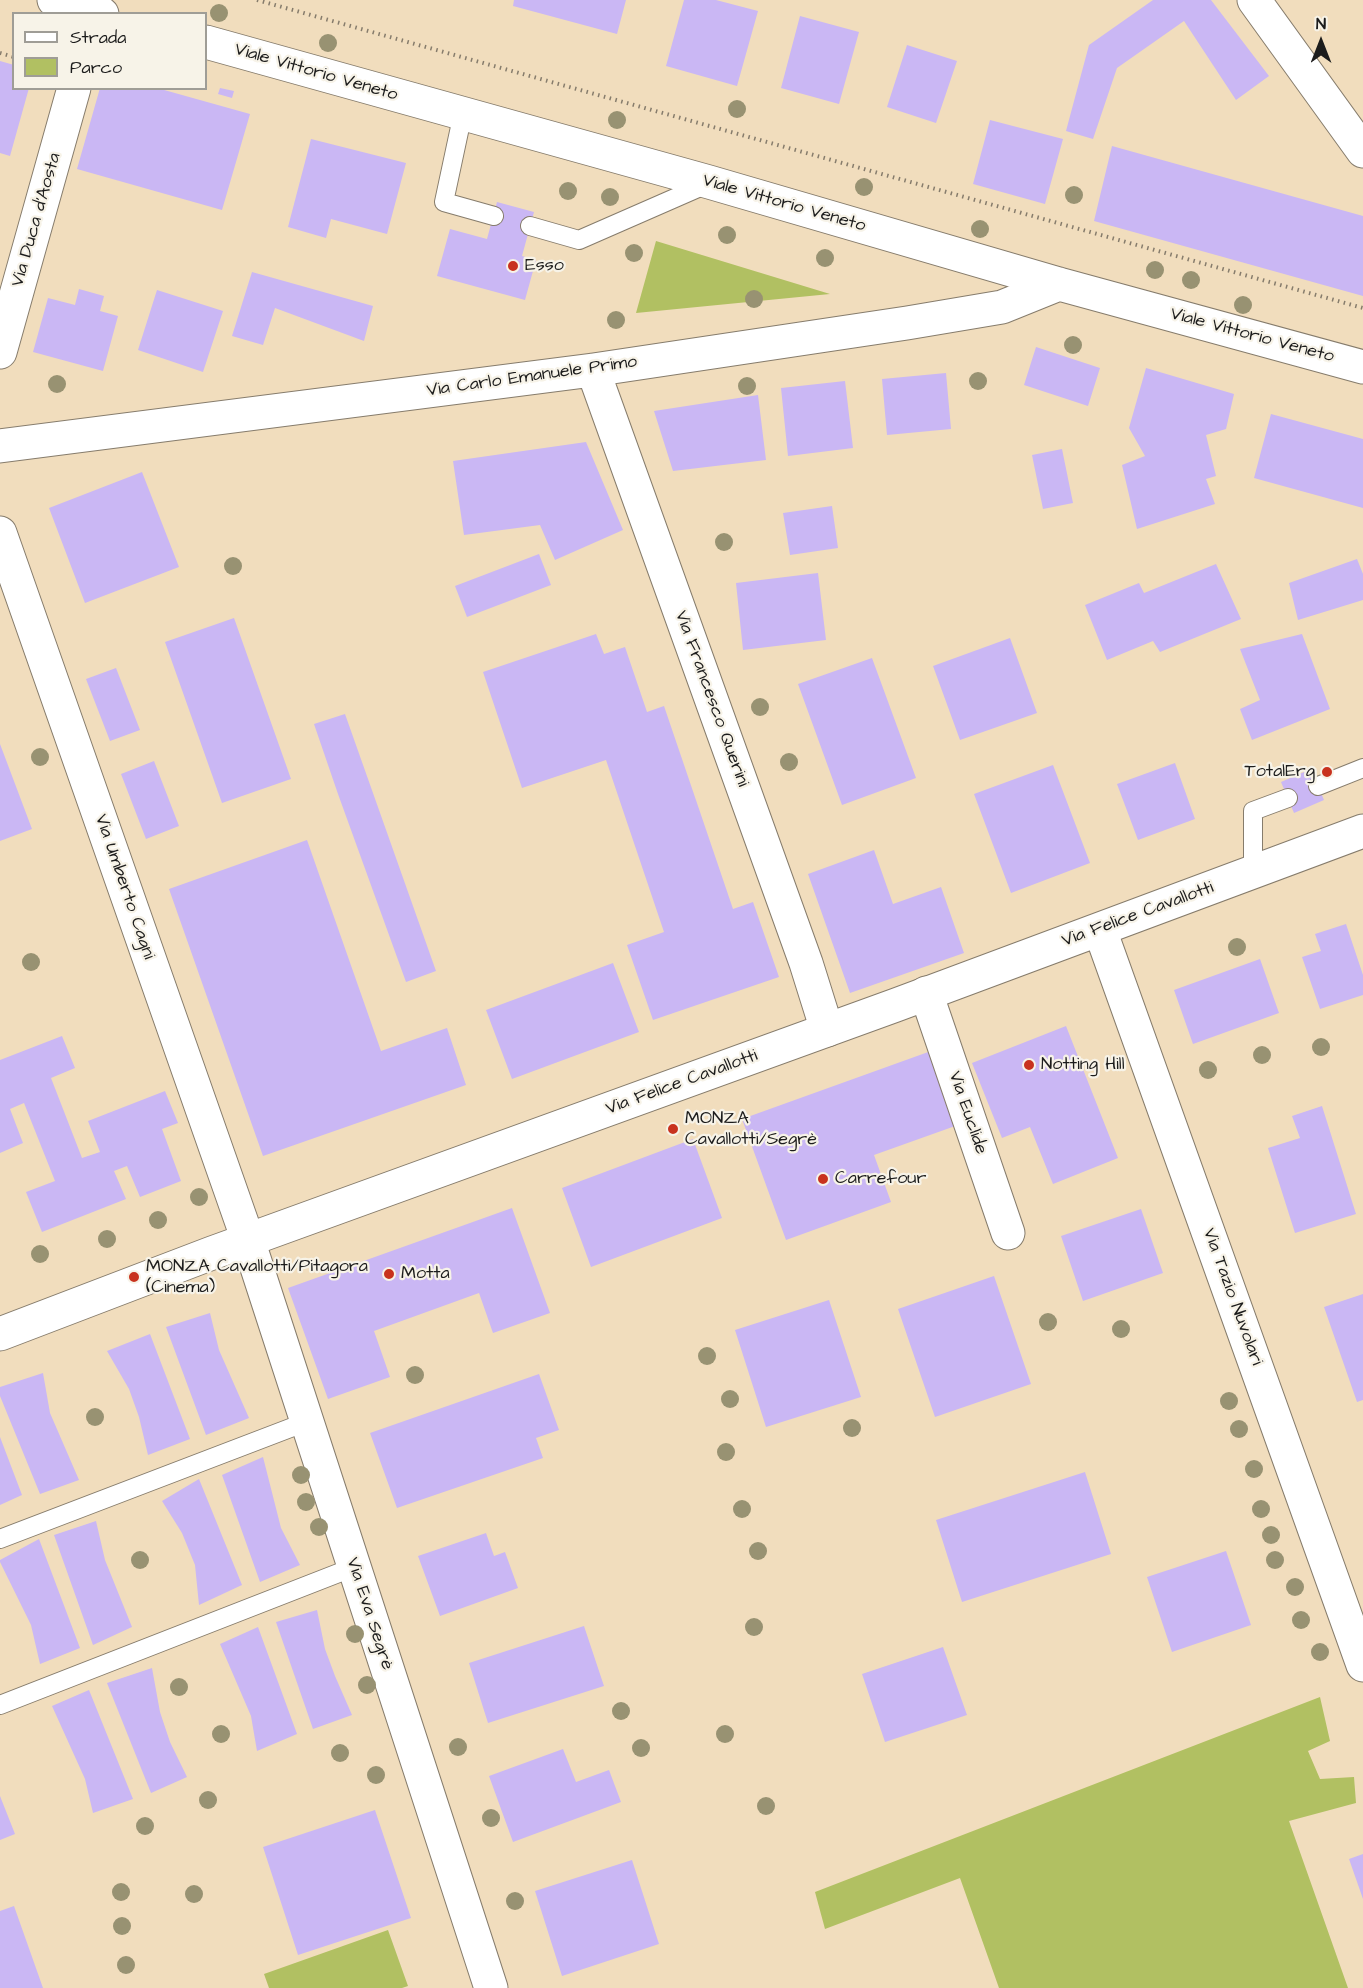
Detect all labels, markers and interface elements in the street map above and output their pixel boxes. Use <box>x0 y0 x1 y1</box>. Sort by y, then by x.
legend <box>12 12 207 90</box>
north arrow <box>1291 12 1351 72</box>
text: N <box>1316 13 1326 35</box>
text: Strada <box>70 25 126 50</box>
street label: Viale Vittorio Veneto <box>232 39 400 107</box>
text: Parco <box>70 55 122 80</box>
street label: Via Duca d'Aosta <box>8 151 66 289</box>
street label: Viale Vittorio Veneto <box>700 170 868 238</box>
place label: Esso <box>525 255 564 277</box>
marker: Esso <box>506 259 520 273</box>
street label: Viale Vittorio Veneto <box>1168 304 1336 368</box>
street label: Via Carlo Emanuele Primo <box>425 352 639 402</box>
street label: Via Francesco Querini <box>669 608 753 790</box>
place label: TotalErg <box>1245 761 1315 783</box>
marker: TotalErg <box>1320 765 1334 779</box>
street label: Via Umberto Cagni <box>89 812 159 962</box>
street label: Via Felice Cavallotti <box>1059 878 1217 952</box>
street label: Via Felice Cavallotti <box>603 1046 761 1120</box>
place label: Notting Hill <box>1041 1054 1124 1076</box>
marker: Notting Hill <box>1022 1058 1036 1072</box>
street label: Via Euclide <box>943 1069 991 1157</box>
place label: MONZA Cavallotti/Segrè <box>685 1108 817 1150</box>
marker: MONZA Cavallotti/Segrè <box>666 1122 680 1136</box>
place label: Carrefour <box>835 1168 926 1190</box>
marker: Carrefour <box>816 1172 830 1186</box>
street label: Via Tazio Nuvolari <box>1197 1226 1267 1368</box>
place label: MONZA Cavallotti/Pitagora (Cinema) <box>146 1256 368 1298</box>
place label: Motta <box>401 1263 450 1285</box>
marker: Motta <box>382 1267 396 1281</box>
marker: MONZA Cavallotti/Pitagora (Cinema) <box>127 1270 141 1284</box>
street label: Via Eva Segrè <box>341 1555 397 1673</box>

